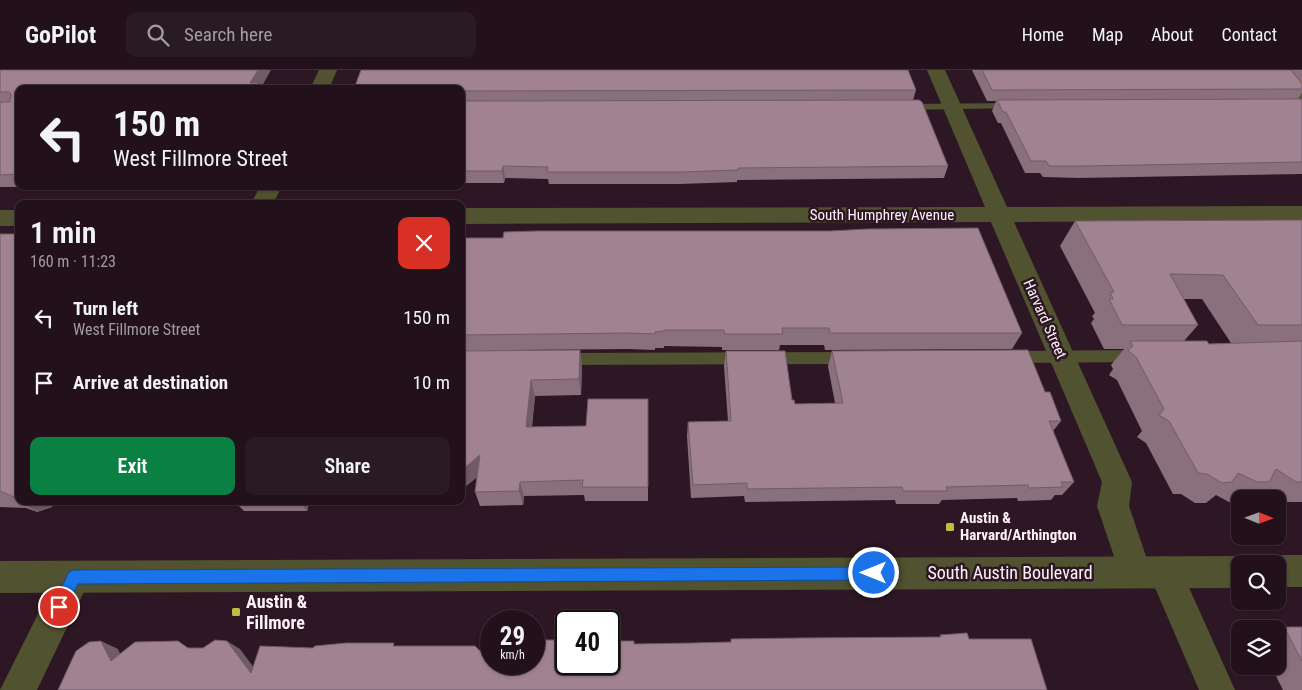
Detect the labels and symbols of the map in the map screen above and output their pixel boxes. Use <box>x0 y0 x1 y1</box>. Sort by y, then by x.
street label: South Humphrey Avenue <box>810 206 954 224</box>
street label: Harvard Street <box>1019 276 1071 362</box>
north arrow <box>1231 490 1286 545</box>
place label: Austin & Harvard/Arthington <box>960 509 1077 544</box>
marker: Austin & Harvard/Arthington <box>944 521 956 533</box>
position arrow <box>847 546 899 598</box>
street label: South Austin Boulevard <box>927 562 1093 583</box>
pin <box>38 586 80 628</box>
place label: Austin & Fillmore <box>246 591 308 633</box>
marker: Austin & Fillmore <box>230 606 242 618</box>
speed limit sign: 40 <box>555 610 620 675</box>

